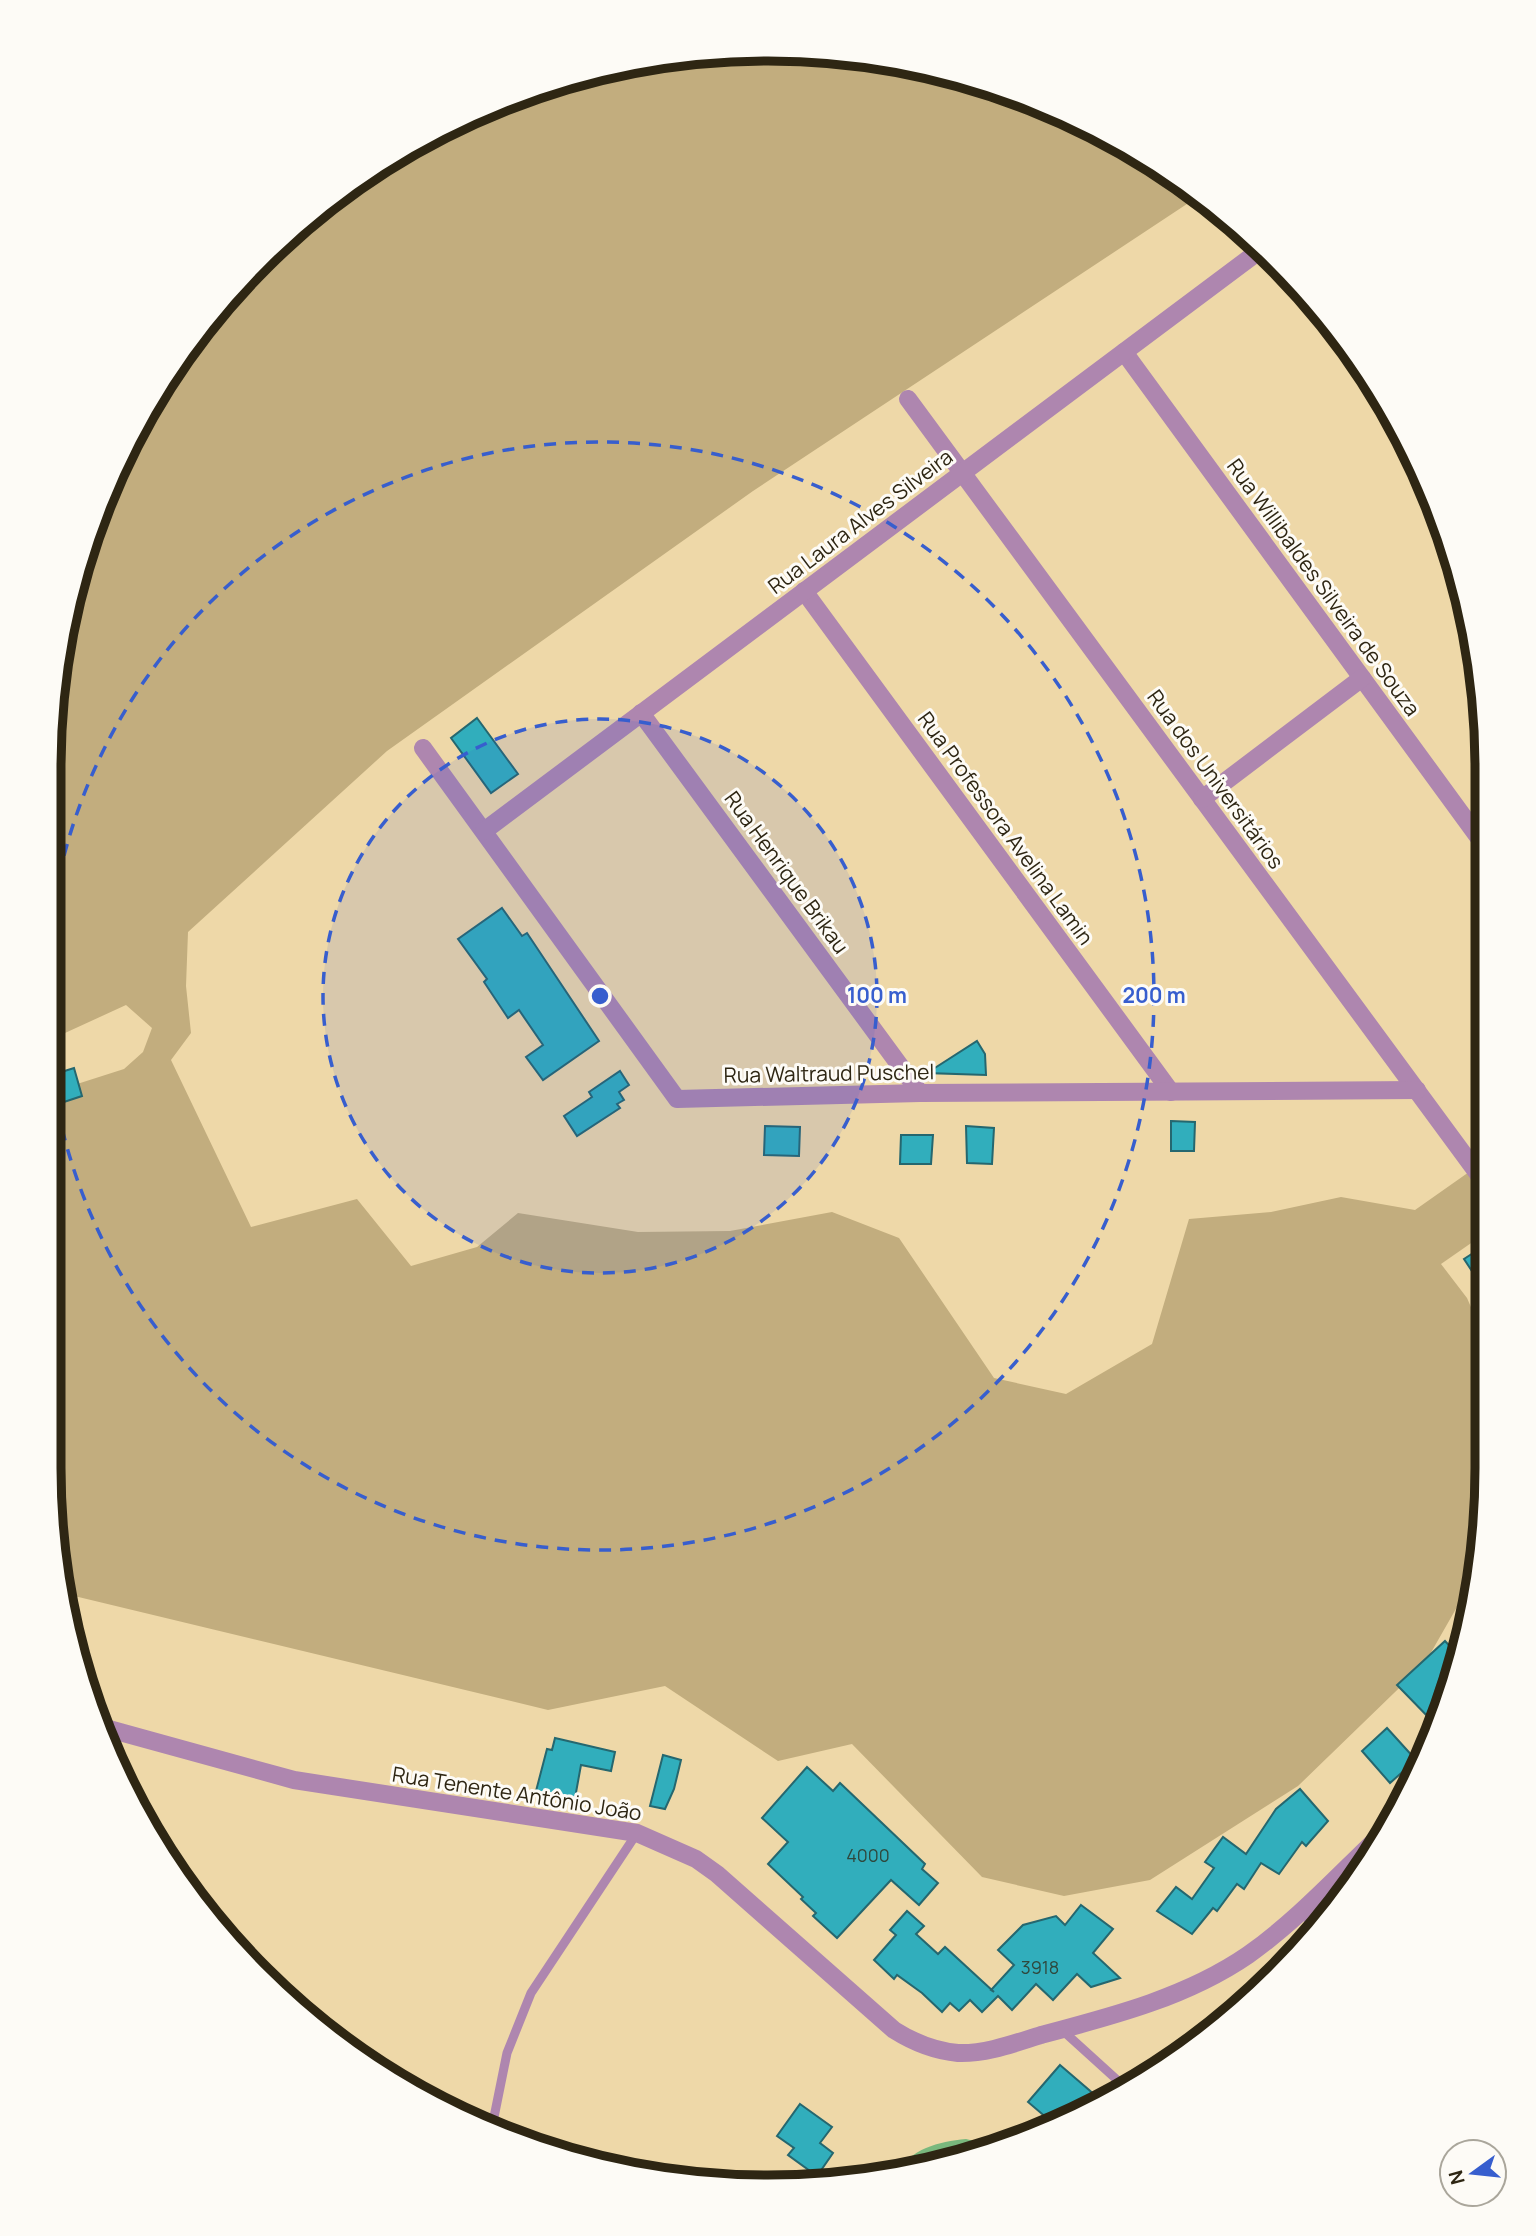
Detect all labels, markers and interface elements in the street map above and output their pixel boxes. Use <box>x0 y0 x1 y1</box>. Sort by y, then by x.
street label: Rua Laura Alves Silveira <box>762 442 958 600</box>
street label: Rua Willibaldes Silveira de Souza <box>1221 453 1427 721</box>
street label: Rua dos Universitários <box>1141 684 1291 874</box>
street label: Rua Professora Avelina Lamin <box>912 706 1100 950</box>
street label: Rua Henrique Brikau <box>719 785 855 959</box>
text: 100 m <box>847 981 907 1009</box>
text: 200 m <box>1122 981 1186 1009</box>
centre of rings <box>588 984 612 1008</box>
street label: Rua Waltraud Puschel <box>723 1057 935 1089</box>
street label: Rua Tenente Antônio João <box>390 1759 644 1827</box>
house number: 4000 <box>846 1843 890 1867</box>
house number: 3918 <box>1021 1955 1059 1979</box>
north arrow <box>1438 2138 1508 2208</box>
text: N <box>1442 2167 1471 2187</box>

